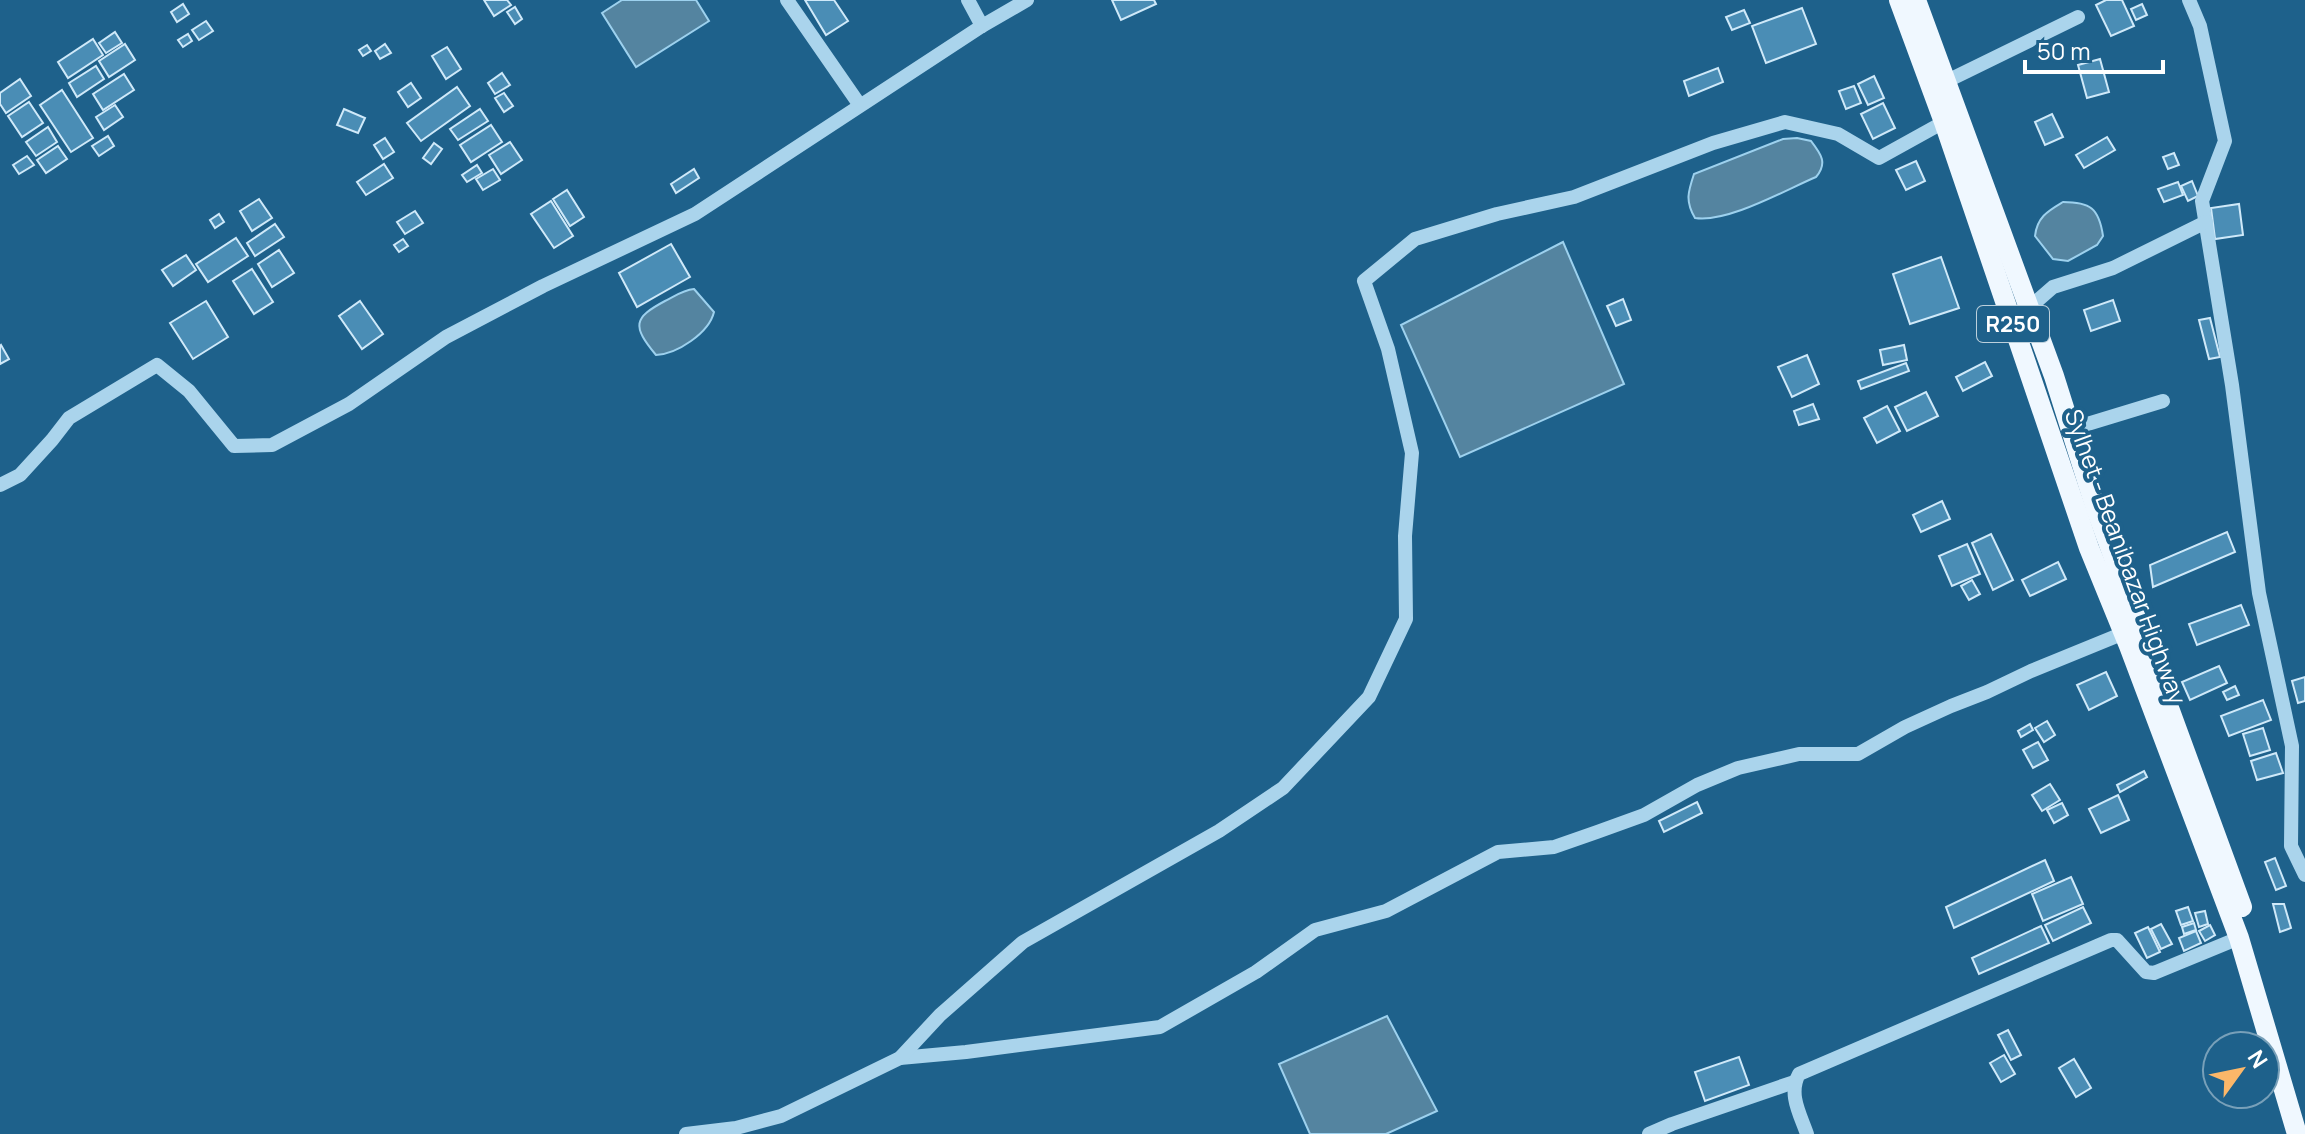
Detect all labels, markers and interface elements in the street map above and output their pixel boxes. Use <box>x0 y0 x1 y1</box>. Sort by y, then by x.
scale bar <box>2025 24 2163 74</box>
text: 50 m <box>2037 34 2091 67</box>
road number: R250 <box>1977 306 2049 342</box>
street label: Sylhet - Beanibazar Highway <box>2058 404 2195 709</box>
north arrow <box>2201 1030 2281 1110</box>
text: N <box>2241 1044 2275 1074</box>

